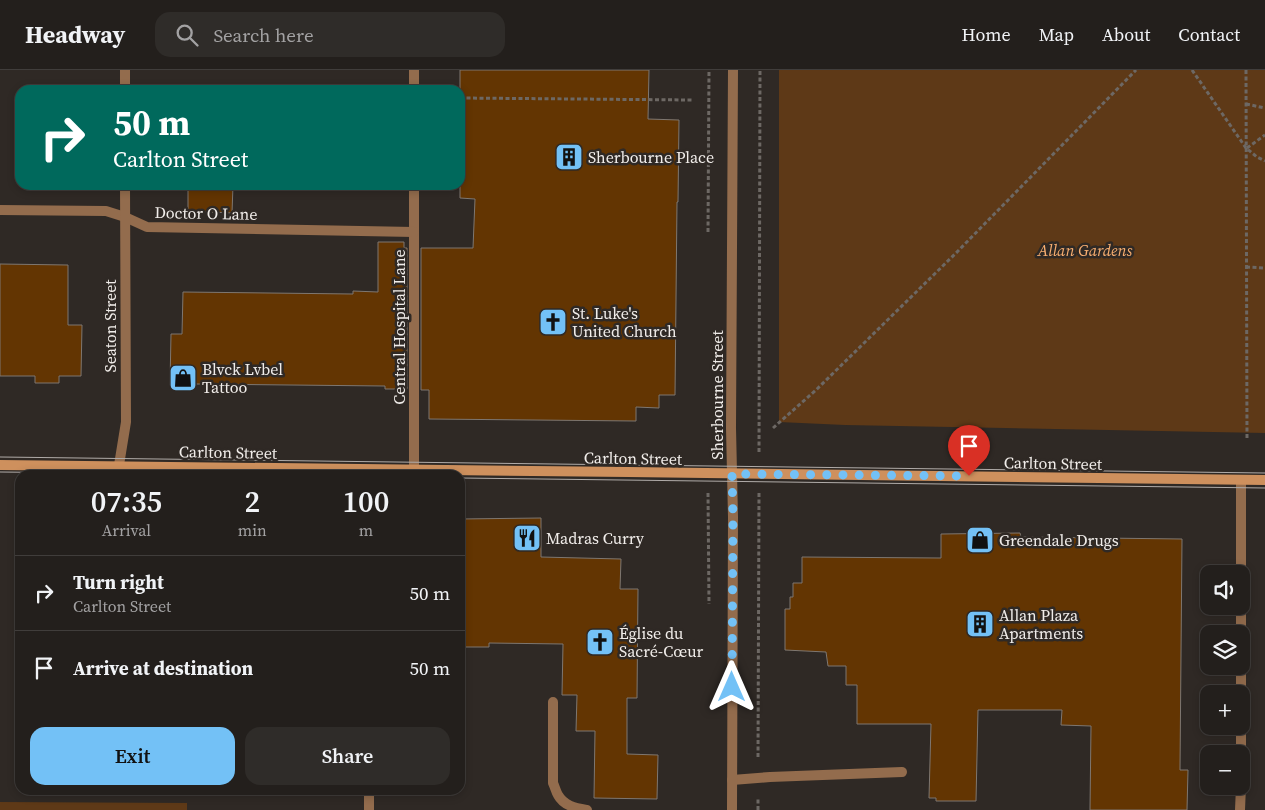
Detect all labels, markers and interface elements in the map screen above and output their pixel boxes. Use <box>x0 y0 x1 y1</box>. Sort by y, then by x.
search box <box>155 12 505 57</box>
text: Headway <box>25 18 125 51</box>
icon: search <box>173 21 201 49</box>
text: Search here <box>213 22 314 48</box>
text: Home <box>962 22 1011 47</box>
text: Map <box>1039 22 1074 47</box>
text: About <box>1102 22 1150 47</box>
text: Contact <box>1178 22 1240 47</box>
text: 50 m <box>113 99 190 147</box>
icon: right <box>30 105 95 170</box>
building icon: Sherbourne Place <box>554 142 584 172</box>
text: Carlton Street <box>113 144 248 174</box>
place label: Sherbourne Place <box>588 146 714 168</box>
street label: Doctor O Lane <box>154 201 258 225</box>
park label: Allan Gardens <box>1037 239 1132 261</box>
street label: Central Hospital Lane <box>388 249 410 405</box>
street label: Seaton Street <box>99 279 121 373</box>
place label: St. Luke's United Church <box>572 302 677 342</box>
church icon: St. Luke's United Church <box>538 307 568 337</box>
street label: Sherbourne Street <box>706 330 728 460</box>
place label: Blvck Lvbel Tattoo <box>202 358 283 398</box>
shop icon: Blvck Lvbel Tattoo <box>168 363 198 393</box>
pin <box>948 425 990 476</box>
icon: arrive <box>955 432 983 460</box>
street label: Carlton Street <box>179 440 278 464</box>
street label: Carlton Street <box>584 446 683 470</box>
street label: Carlton Street <box>1004 451 1103 475</box>
text: 07:35 <box>91 481 162 522</box>
text: 2 <box>244 481 260 522</box>
text: 100 <box>342 481 389 522</box>
text: Arrival <box>102 519 151 541</box>
text: min <box>238 519 267 541</box>
text: m <box>359 519 373 541</box>
restaurant icon: Madras Curry <box>512 523 542 553</box>
shop icon: Greendale Drugs <box>965 525 995 555</box>
place label: Madras Curry <box>546 527 645 549</box>
place label: Greendale Drugs <box>999 529 1119 551</box>
map controls <box>1200 565 1250 795</box>
button: sound <box>1200 565 1250 615</box>
text: Turn right <box>73 569 164 595</box>
icon: right <box>30 579 58 607</box>
text: 50 m <box>409 580 450 606</box>
text: Carlton Street <box>73 595 171 617</box>
place label: Allan Plaza Apartments <box>999 604 1083 644</box>
building icon: Allan Plaza Apartments <box>965 609 995 639</box>
place label: Église du Sacré-Cœur <box>619 622 704 662</box>
button: layers <box>1200 625 1250 675</box>
church icon: Église du Sacré-Cœur <box>585 627 615 657</box>
icon: arrive <box>30 654 58 682</box>
text: Arrive at destination <box>73 655 253 681</box>
text: 50 m <box>409 655 450 681</box>
position arrow <box>705 660 757 712</box>
button: + <box>1200 685 1250 735</box>
button: Exit <box>30 727 235 785</box>
button: Share <box>245 727 450 785</box>
button: − <box>1200 745 1250 795</box>

